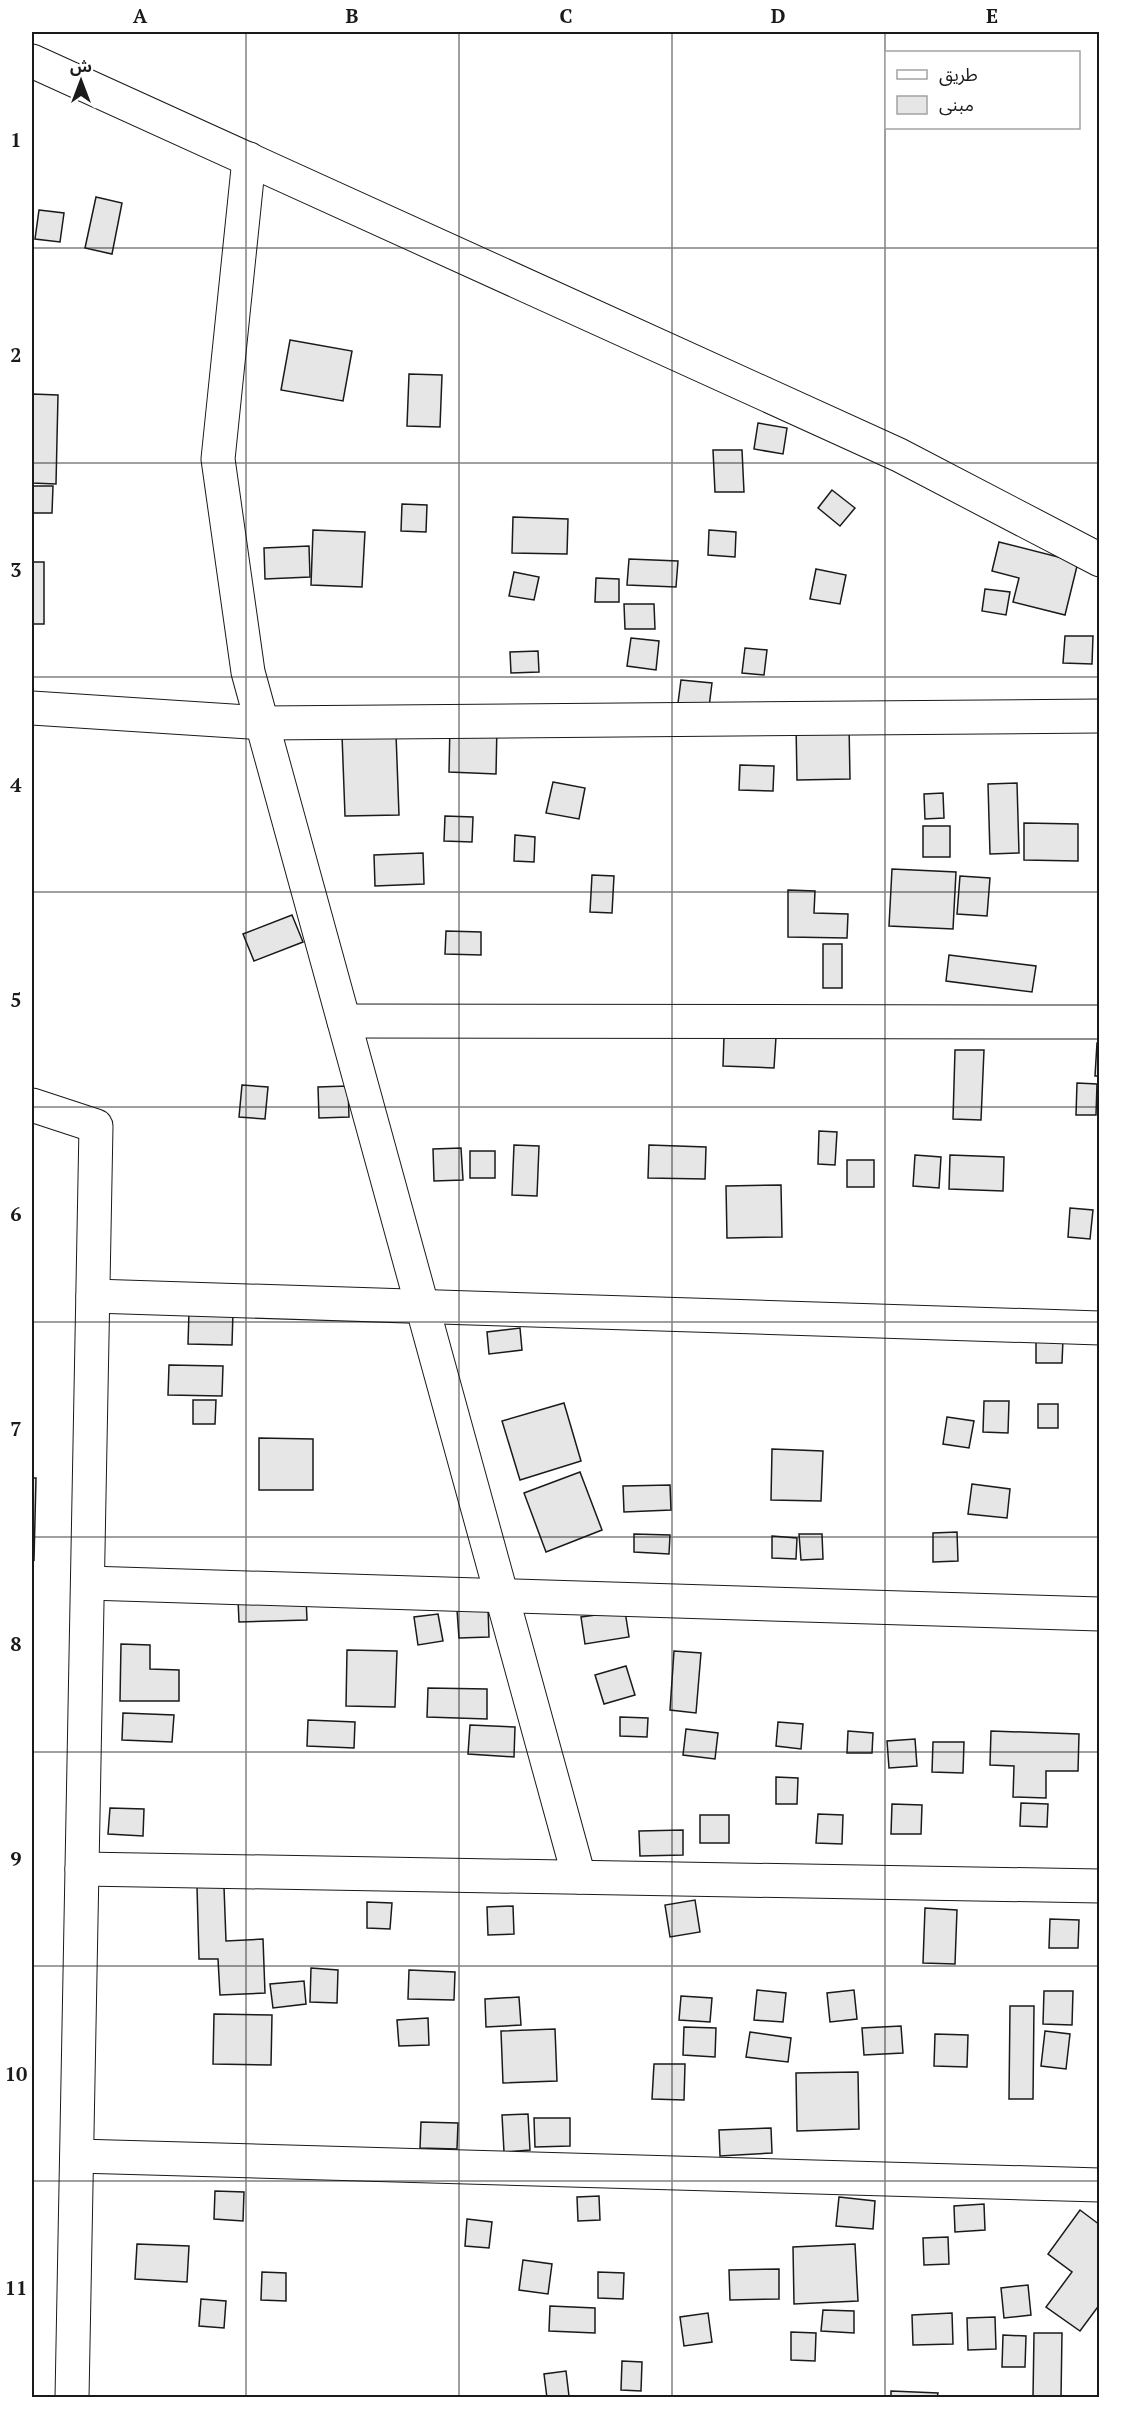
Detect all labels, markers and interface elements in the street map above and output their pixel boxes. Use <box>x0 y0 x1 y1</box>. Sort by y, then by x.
text: A <box>133 2 148 29</box>
text: B <box>346 2 359 29</box>
text: C <box>559 2 573 29</box>
text: D <box>771 2 785 29</box>
text: E <box>986 2 998 29</box>
north arrow <box>51 51 111 111</box>
legend <box>885 51 1080 129</box>
text: ش <box>70 55 92 77</box>
text: طريق <box>939 62 978 86</box>
text: مبنى <box>939 92 974 116</box>
text: 1 <box>10 126 22 153</box>
text: 2 <box>10 341 22 368</box>
text: 3 <box>10 556 22 583</box>
text: 4 <box>10 771 22 798</box>
text: 5 <box>10 986 22 1013</box>
text: 6 <box>10 1200 22 1227</box>
text: 7 <box>10 1415 22 1442</box>
text: 8 <box>10 1630 22 1657</box>
text: 9 <box>10 1845 22 1872</box>
text: 10 <box>5 2060 27 2087</box>
text: 11 <box>5 2274 27 2301</box>

